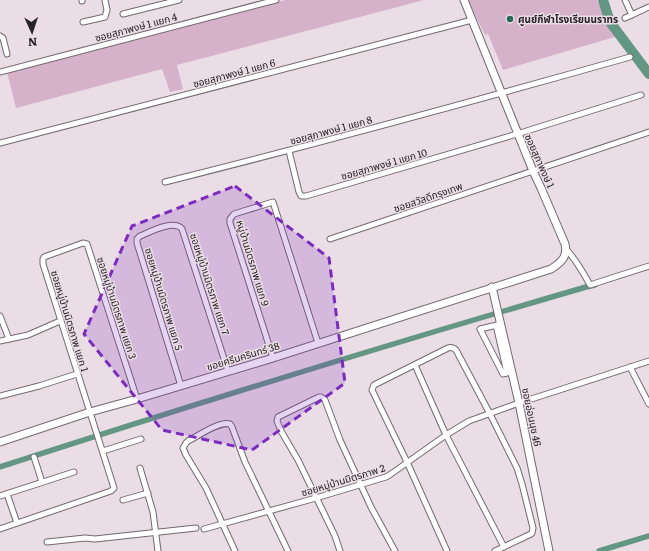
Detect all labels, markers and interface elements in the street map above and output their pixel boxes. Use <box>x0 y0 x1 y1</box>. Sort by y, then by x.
street label: ซอยสุภาพงษ์ 1 แยก 4 <box>93 8 179 45</box>
place label: ศูนย์กีฬาโรงเรียนนราทร <box>518 11 618 26</box>
north arrow <box>12 12 52 52</box>
marker: ศูนย์กีฬาโรงเรียนนราทร <box>505 14 515 24</box>
text: N <box>28 35 38 51</box>
street label: ซอยสุภาพงษ์ 1 แยก 6 <box>191 54 277 91</box>
street label: ซอยสุภาพงษ์ 1 แยก 8 <box>288 111 374 148</box>
street label: ซอยสุภาพงษ์ 1 <box>522 131 559 190</box>
street label: ซอยสุภาพงษ์ 1 แยก 10 <box>339 144 429 183</box>
street label: ซอยสวัสดีกรุงเทพ <box>391 178 464 215</box>
street label: หมู่บ้านมิตรภาพ แยก 9 <box>233 218 274 308</box>
street label: ซอยหมู่บ้านมิตรภาพ แยก 7 <box>187 231 234 337</box>
street label: ซอยหมู่บ้านมิตรภาพ แยก 5 <box>142 246 187 352</box>
street label: ซอยหมู่บ้านมิตรภาพ แยก 3 <box>94 255 141 361</box>
street label: ซอยหมู่บ้านมิตรภาพ แยก 1 <box>48 268 93 373</box>
street label: ซอยศรีนครินทร์ 38 <box>205 337 282 374</box>
street label: ซอยอ่อนนุช 46 <box>519 386 546 448</box>
street label: ซอยหมู่บ้านมิตรภาพ 2 <box>299 460 387 499</box>

